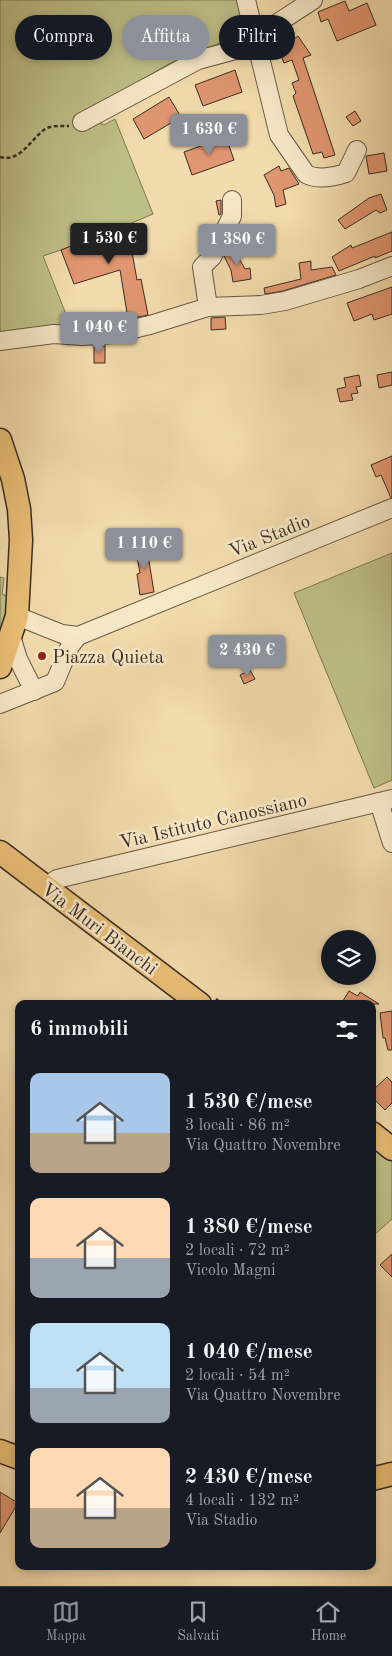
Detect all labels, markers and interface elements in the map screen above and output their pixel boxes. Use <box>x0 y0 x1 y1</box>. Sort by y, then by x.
chip: Compra <box>15 15 112 60</box>
chip: Affitta <box>122 15 209 60</box>
chip: Filtri <box>219 15 295 60</box>
pin: 1 630 € <box>163 114 255 156</box>
text: 1 630 € <box>181 122 237 138</box>
pin: 1 530 € <box>63 222 155 265</box>
pin: 1 380 € <box>191 224 283 266</box>
text: 1 530 € <box>81 231 137 247</box>
text: 1 380 € <box>209 232 265 248</box>
pin: 1 040 € <box>53 312 145 354</box>
text: 1 040 € <box>71 320 127 336</box>
street label: Via Stadio <box>227 512 313 562</box>
pin: 1 110 € <box>98 528 190 570</box>
text: 1 110 € <box>116 536 172 552</box>
pin: 2 430 € <box>201 634 293 677</box>
text: 2 430 € <box>219 643 275 659</box>
place label: Piazza Quieta <box>52 649 165 668</box>
marker: Piazza Quieta <box>36 650 48 662</box>
street label: Via Istituto Canossiano <box>118 792 309 853</box>
street label: Via Muri Bianchi <box>37 880 160 980</box>
map controls <box>321 930 376 985</box>
button: layers <box>321 930 376 985</box>
icon: filters <box>333 1016 361 1044</box>
text: 6 immobili <box>30 1019 128 1040</box>
text: 1 530 €/mese <box>185 1092 313 1113</box>
icon: home <box>70 1093 130 1153</box>
text: 3 locali · 86 m² <box>185 1118 290 1134</box>
text: Via Quattro Novembre <box>185 1138 341 1154</box>
text: 1 380 €/mese <box>185 1217 313 1238</box>
icon: home <box>70 1218 130 1278</box>
text: 2 locali · 72 m² <box>185 1243 290 1259</box>
text: Vicolo Magni <box>185 1263 276 1279</box>
text: 1 040 €/mese <box>185 1342 313 1363</box>
icon: home <box>70 1343 130 1403</box>
text: 2 locali · 54 m² <box>185 1368 290 1384</box>
text: Via Quattro Novembre <box>185 1388 341 1404</box>
text: 2 430 €/mese <box>185 1467 313 1488</box>
icon: home <box>70 1468 130 1528</box>
text: 4 locali · 132 m² <box>185 1493 299 1509</box>
text: Via Stadio <box>185 1513 257 1529</box>
tab: Mappa <box>46 1598 86 1645</box>
tab: Salvati <box>177 1598 219 1645</box>
tab: Home <box>311 1598 346 1645</box>

